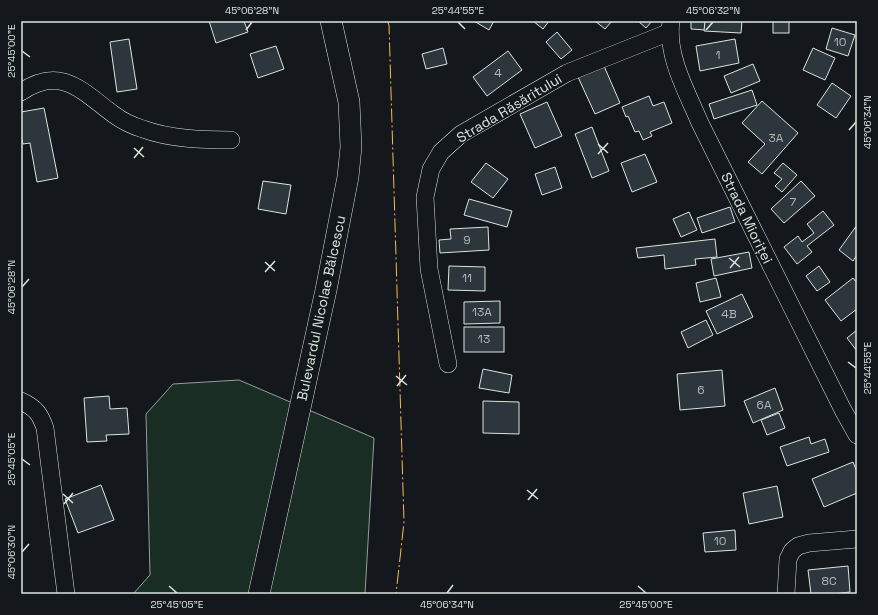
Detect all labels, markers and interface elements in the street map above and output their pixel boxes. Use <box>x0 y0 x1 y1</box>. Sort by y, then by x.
text: 45°06'28"N <box>225 4 279 17</box>
text: 25°44'55"E <box>432 4 485 17</box>
text: 45°06'32"N <box>686 4 740 17</box>
text: 25°45'00"E <box>5 24 18 78</box>
house number: 10 <box>834 34 846 50</box>
house number: 1 <box>715 47 721 63</box>
house number: 4 <box>494 65 502 81</box>
street label: Strada Răsăritului <box>453 69 565 147</box>
text: 45°06'34"N <box>861 95 874 149</box>
house number: 3A <box>769 130 784 146</box>
street label: Strada Mioriței <box>717 169 777 267</box>
house number: 7 <box>790 194 797 210</box>
street label: Bulevardul Nicolae Bălcescu <box>293 214 349 402</box>
house number: 9 <box>463 232 471 248</box>
text: 45°06'28"N <box>5 260 18 314</box>
house number: 11 <box>462 270 472 286</box>
house number: 13A <box>472 304 492 320</box>
house number: 4B <box>721 306 737 322</box>
house number: 13 <box>478 331 490 347</box>
text: 25°44'55"E <box>861 341 874 394</box>
house number: 6 <box>697 382 705 398</box>
house number: 6A <box>757 397 772 413</box>
text: 25°45'05"E <box>5 432 18 485</box>
text: 45°06'30"N <box>5 525 18 579</box>
house number: 10 <box>714 533 726 549</box>
house number: 8C <box>821 573 837 589</box>
text: 25°45'05"E <box>151 598 204 611</box>
text: 45°06'34"N <box>420 598 474 611</box>
text: 25°45'00"E <box>619 598 673 611</box>

